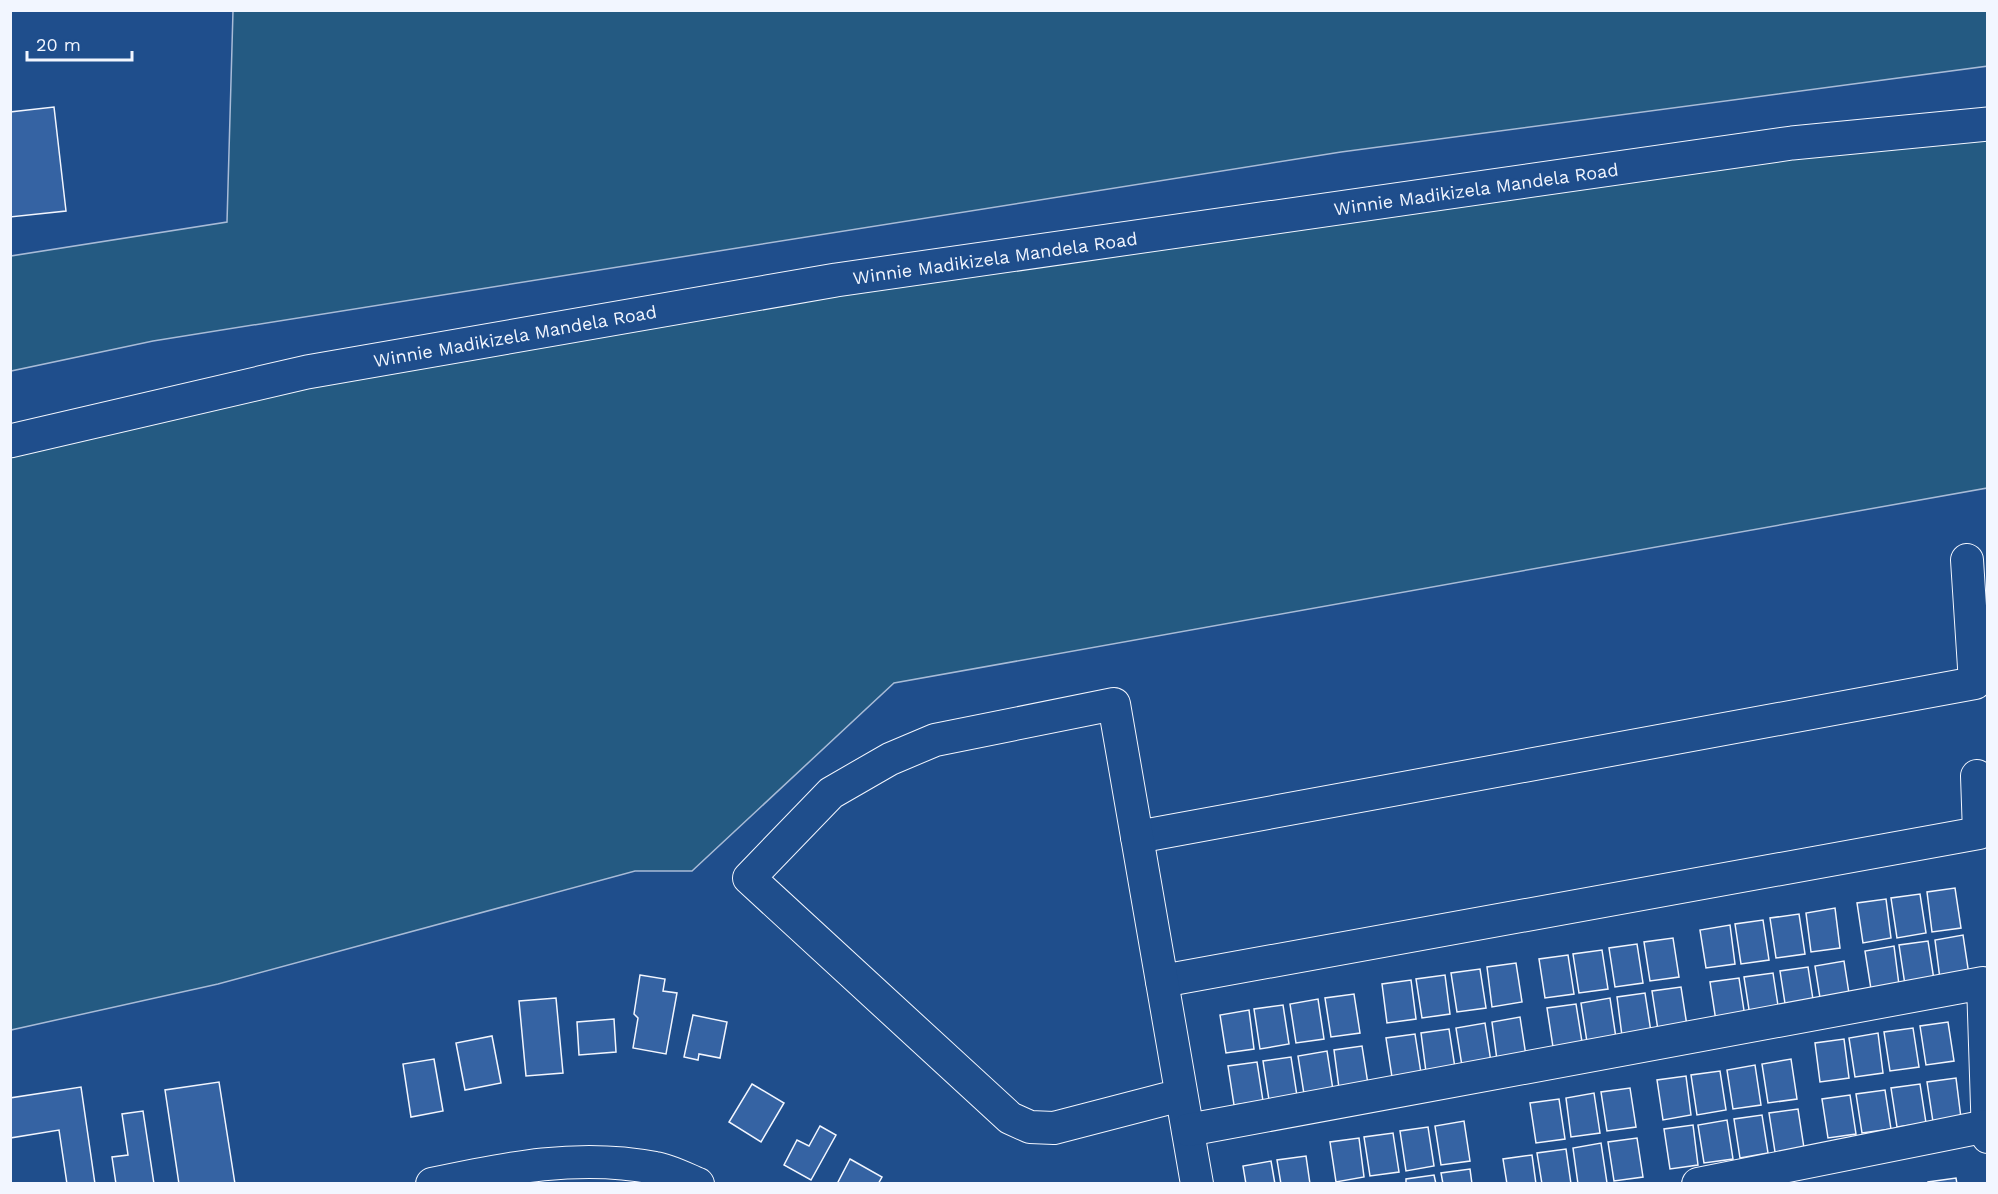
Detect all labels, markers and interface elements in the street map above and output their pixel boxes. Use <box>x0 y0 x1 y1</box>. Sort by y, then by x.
scale bar <box>27 24 132 62</box>
text: 20 m <box>36 34 81 55</box>
street label: Winnie Madikizela Mandela Road <box>1332 159 1620 219</box>
street label: Winnie Madikizela Mandela Road <box>851 228 1139 288</box>
street label: Winnie Madikizela Mandela Road <box>372 301 658 371</box>

